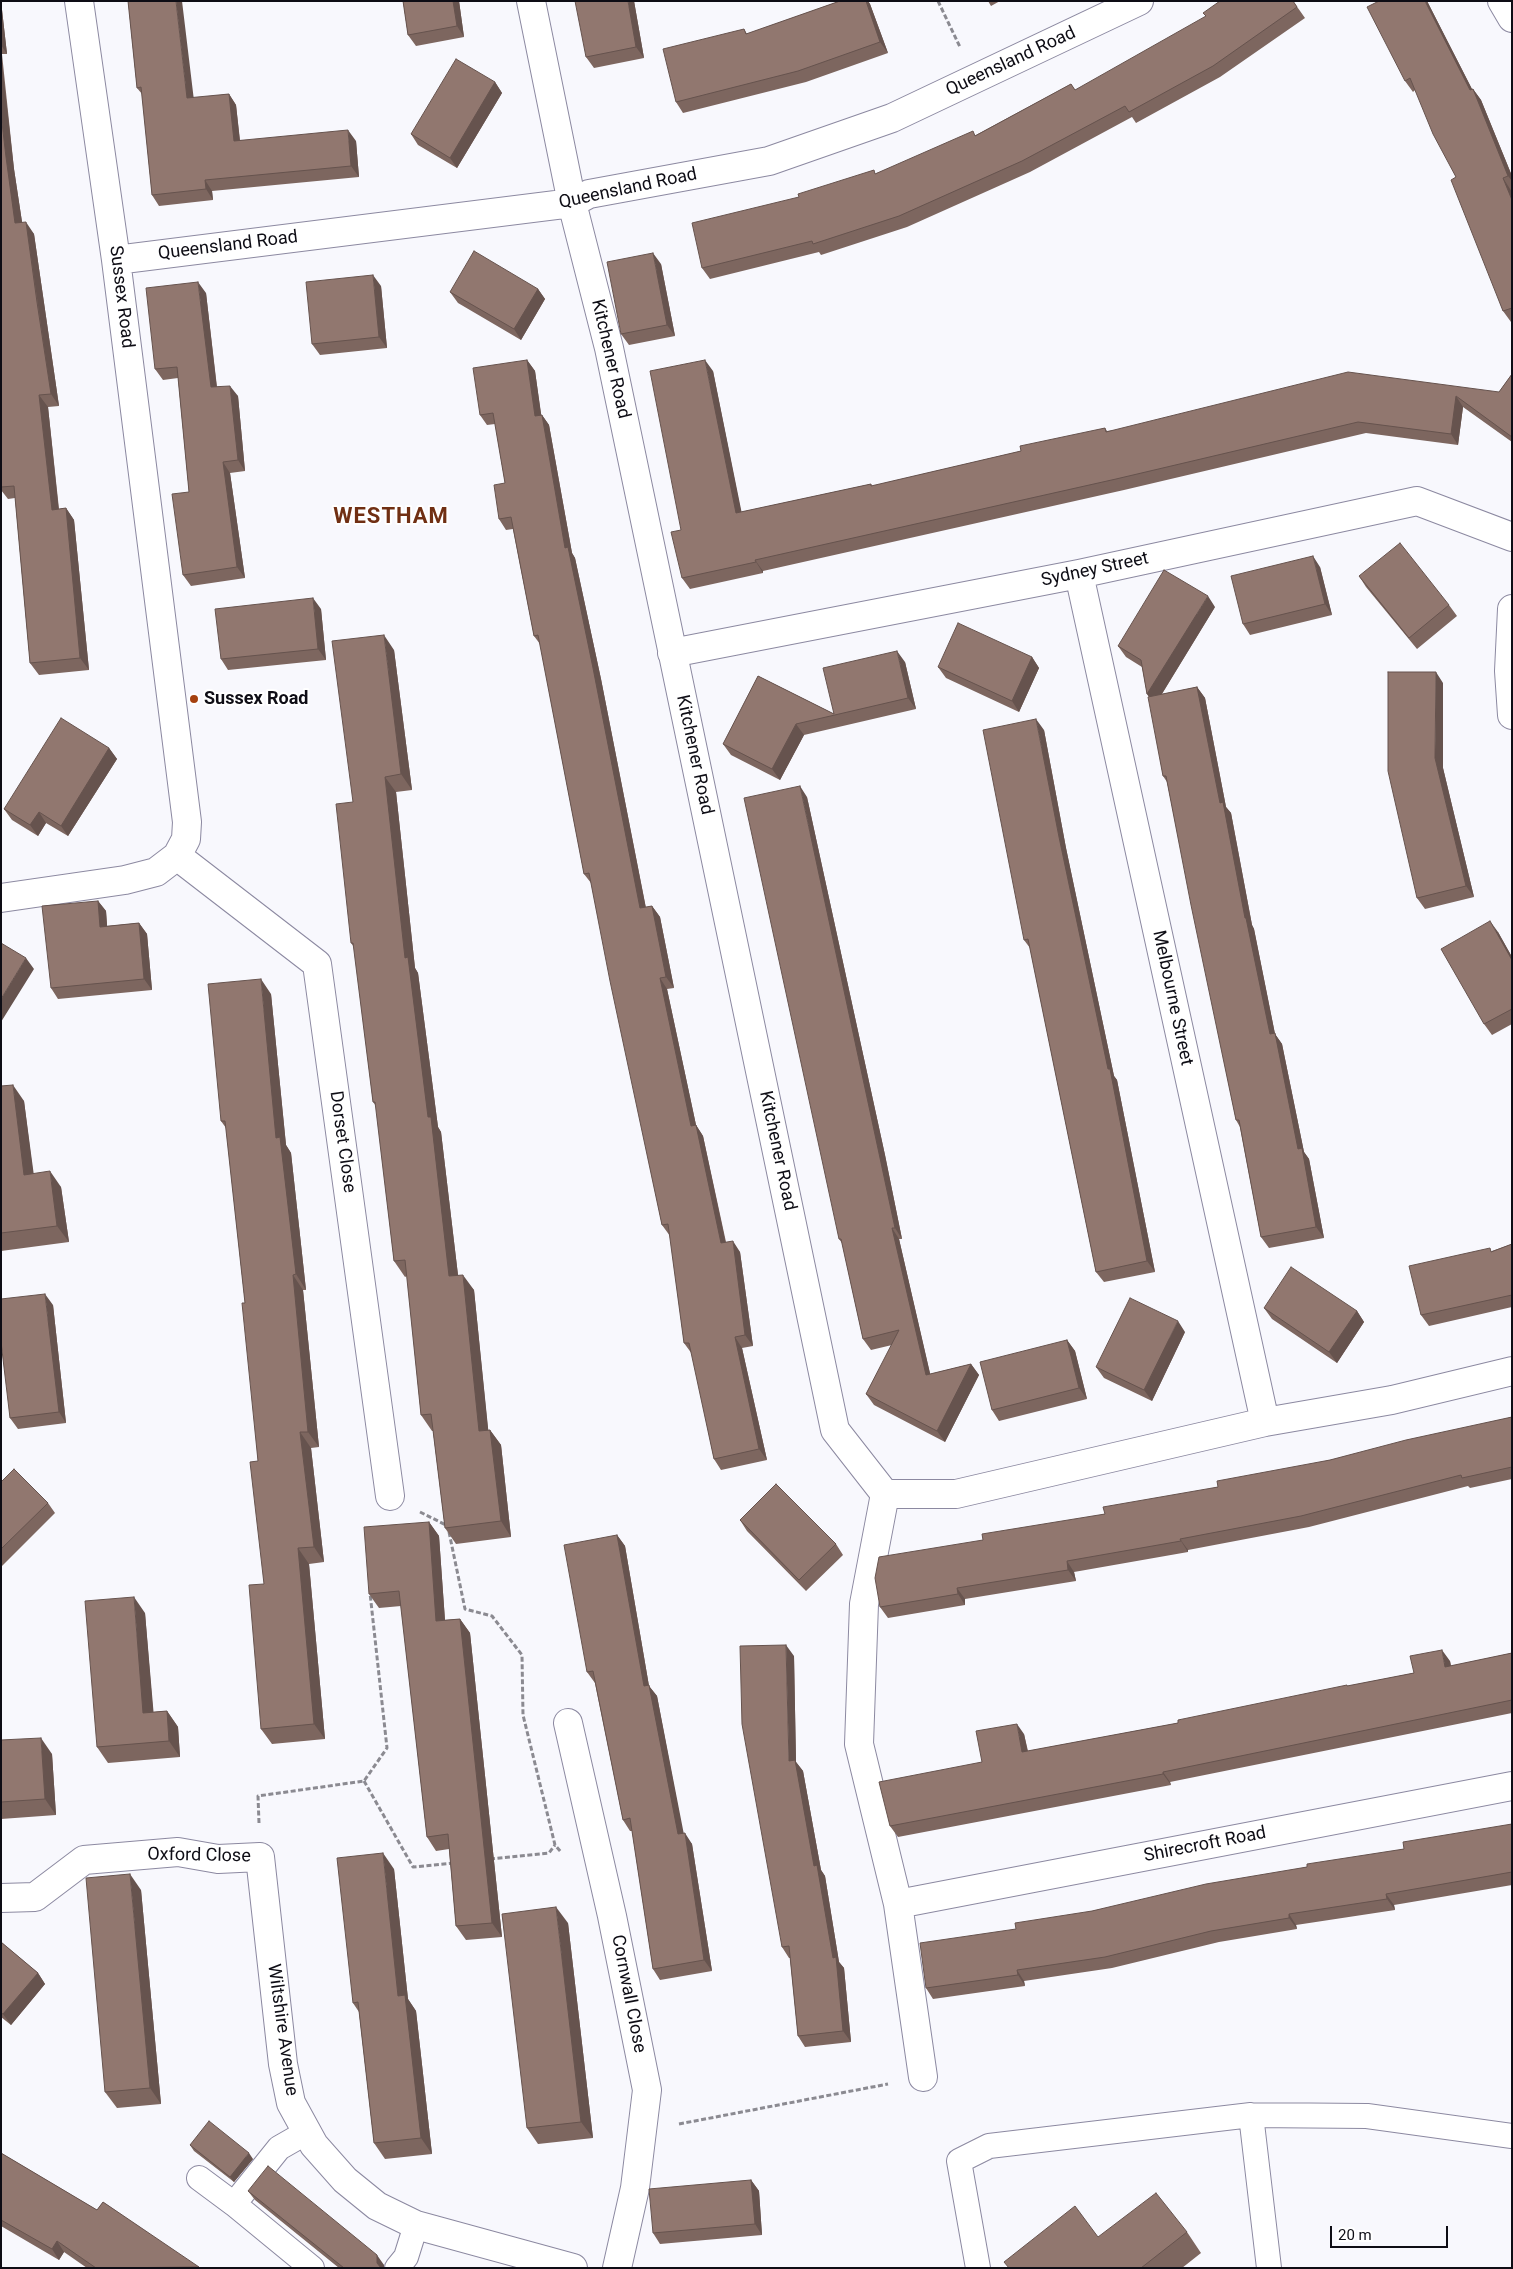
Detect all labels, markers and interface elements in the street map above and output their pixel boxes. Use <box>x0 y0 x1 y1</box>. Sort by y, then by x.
street label: Queensland Road <box>943 22 1079 102</box>
street label: Queensland Road <box>557 164 699 214</box>
street label: Queensland Road <box>157 227 299 265</box>
street label: Sussex Road <box>104 244 138 350</box>
street label: Kitchener Road <box>586 297 634 421</box>
district label: WESTHAM <box>332 504 450 530</box>
street label: Sydney Street <box>1039 548 1151 592</box>
place label: Sussex Road <box>204 688 308 710</box>
marker: Sussex Road <box>188 693 200 705</box>
street label: Kitchener Road <box>671 693 717 817</box>
street label: Melbourne Street <box>1147 929 1197 1067</box>
street label: Kitchener Road <box>754 1089 800 1213</box>
street label: Dorset Close <box>324 1090 360 1194</box>
street label: Shirecroft Road <box>1142 1823 1268 1867</box>
street label: Oxford Close <box>147 1844 251 1868</box>
street label: Cornwall Close <box>606 1933 650 2055</box>
street label: Wiltshire Avenue <box>262 1963 302 2097</box>
scale bar <box>1333 2216 1450 2248</box>
text: 20 m <box>1338 2226 1372 2244</box>

